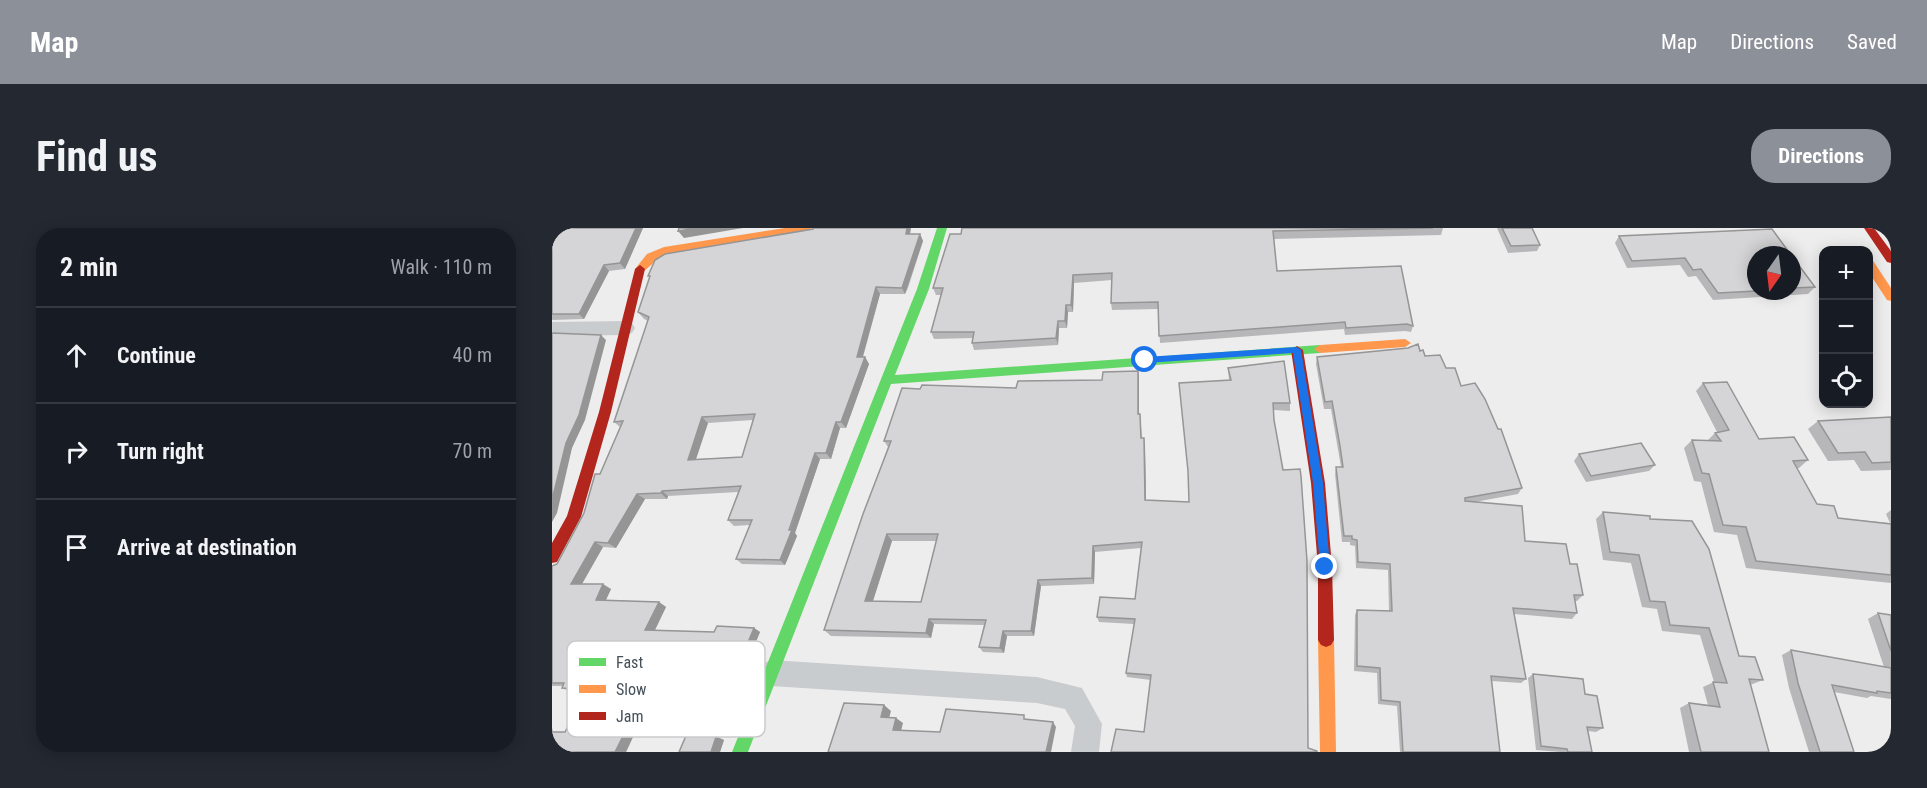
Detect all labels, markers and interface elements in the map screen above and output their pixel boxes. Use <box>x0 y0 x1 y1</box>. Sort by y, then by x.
text: Map <box>30 26 78 59</box>
text: Map <box>1661 30 1697 54</box>
text: Directions <box>1730 30 1814 54</box>
text: Saved <box>1847 30 1897 54</box>
button: Directions <box>1751 129 1891 183</box>
text: Find us <box>36 132 157 181</box>
north arrow <box>1747 246 1801 300</box>
map controls <box>1819 246 1873 408</box>
button: + <box>1819 246 1873 300</box>
text: 2 min <box>60 252 118 282</box>
text: Walk · 110 m <box>391 255 492 279</box>
button: − <box>1819 300 1873 354</box>
icon: ahead <box>60 339 93 372</box>
text: Continue <box>117 343 196 368</box>
text: 40 m <box>453 343 492 367</box>
route start <box>1131 346 1157 372</box>
button: locate <box>1819 354 1873 408</box>
icon: right <box>60 435 93 468</box>
text: Turn right <box>117 439 204 464</box>
text: 70 m <box>453 439 492 463</box>
icon: arrive <box>60 531 93 564</box>
text: Arrive at destination <box>117 535 297 560</box>
route end <box>1311 553 1337 579</box>
legend <box>567 641 765 737</box>
text: Fast <box>616 653 643 672</box>
text: Slow <box>616 680 646 699</box>
text: Jam <box>616 707 643 726</box>

